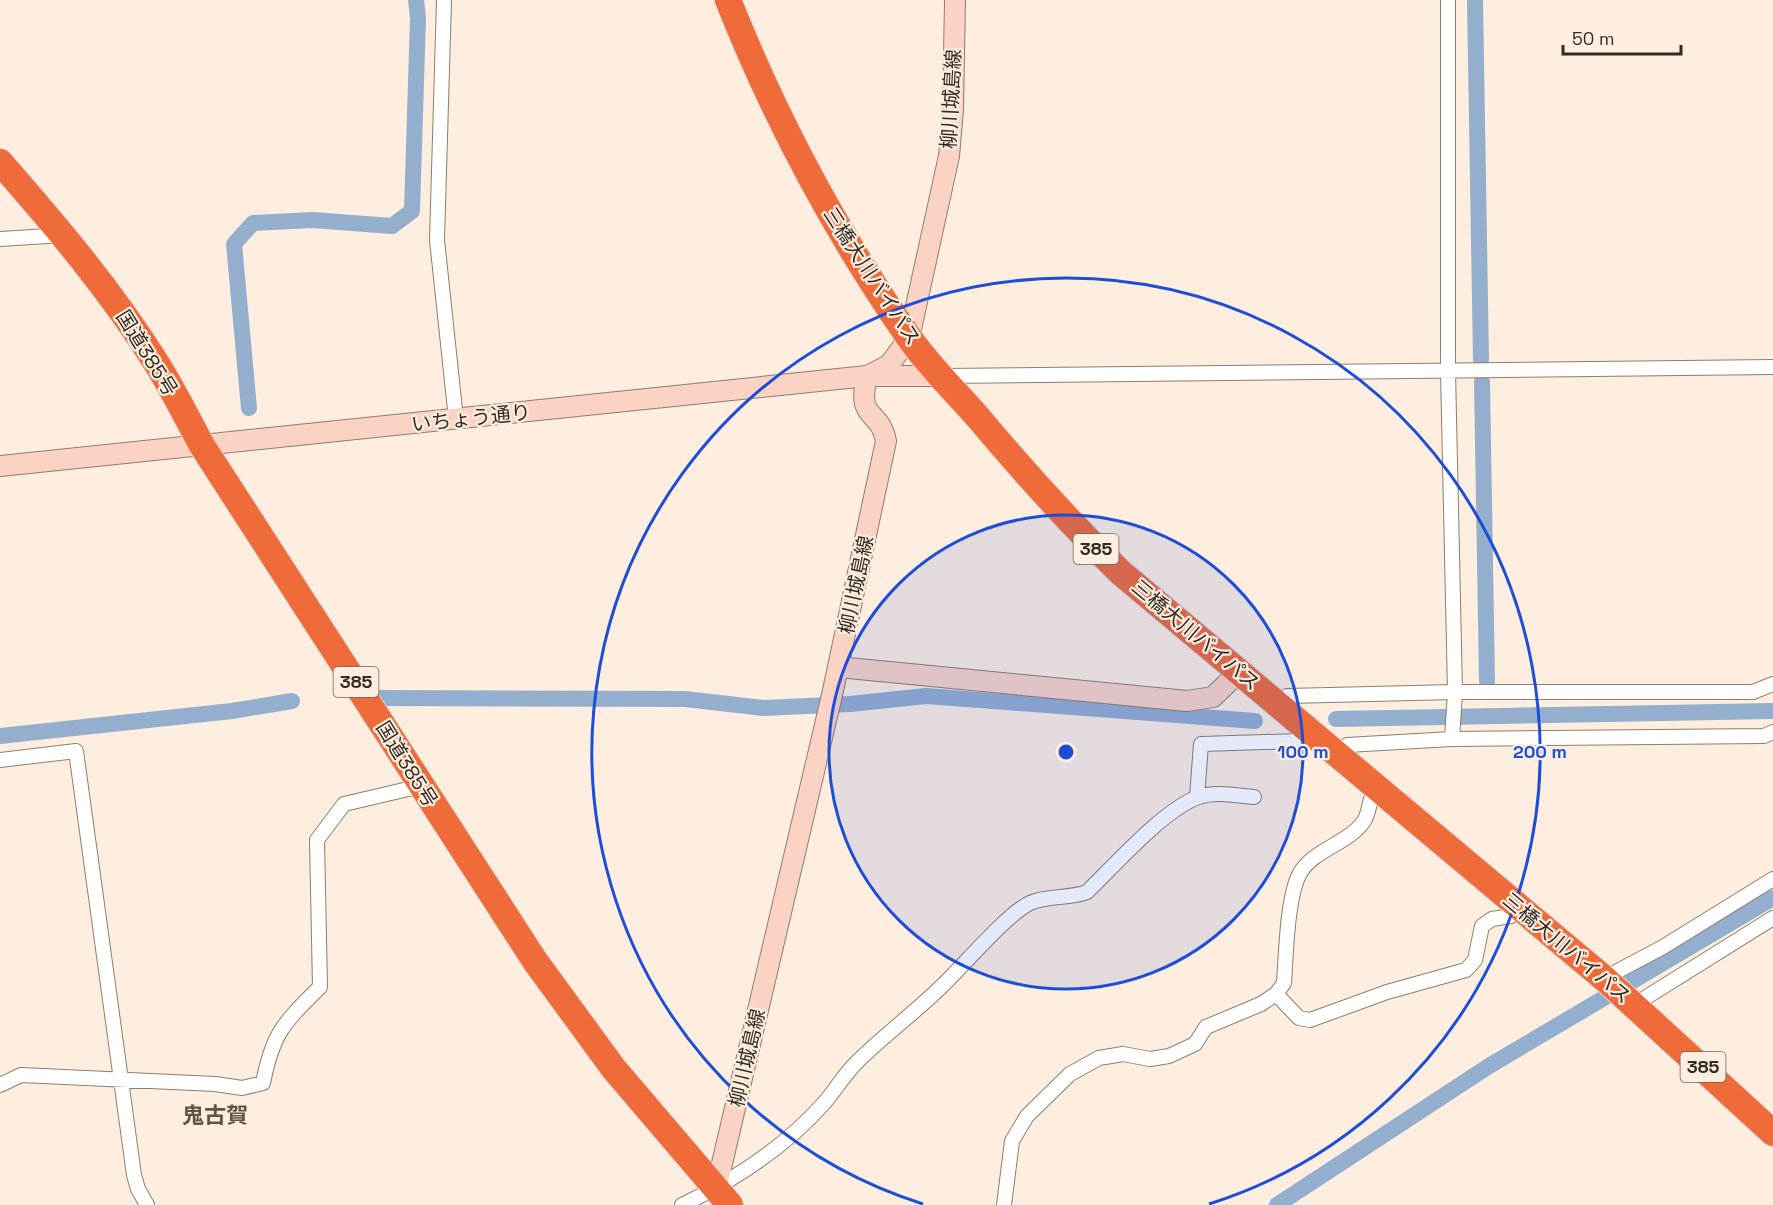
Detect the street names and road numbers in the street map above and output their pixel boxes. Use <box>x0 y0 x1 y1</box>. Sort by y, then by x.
street label: 柳川城島線 <box>935 48 967 150</box>
street label: 三橋大川バイパス <box>818 202 926 350</box>
street label: 国道385号 <box>110 305 184 401</box>
street label: いちょう通り <box>410 399 532 437</box>
street label: 柳川城島線 <box>833 533 879 637</box>
road number: 385 <box>1074 534 1118 564</box>
street label: 三橋大川バイパス <box>1127 574 1265 696</box>
road number: 385 <box>334 667 378 697</box>
street label: 国道385号 <box>370 716 444 812</box>
street label: 三橋大川バイパス <box>1498 887 1636 1009</box>
street label: 柳川城島線 <box>723 1006 771 1110</box>
road number: 385 <box>1680 1052 1726 1082</box>

